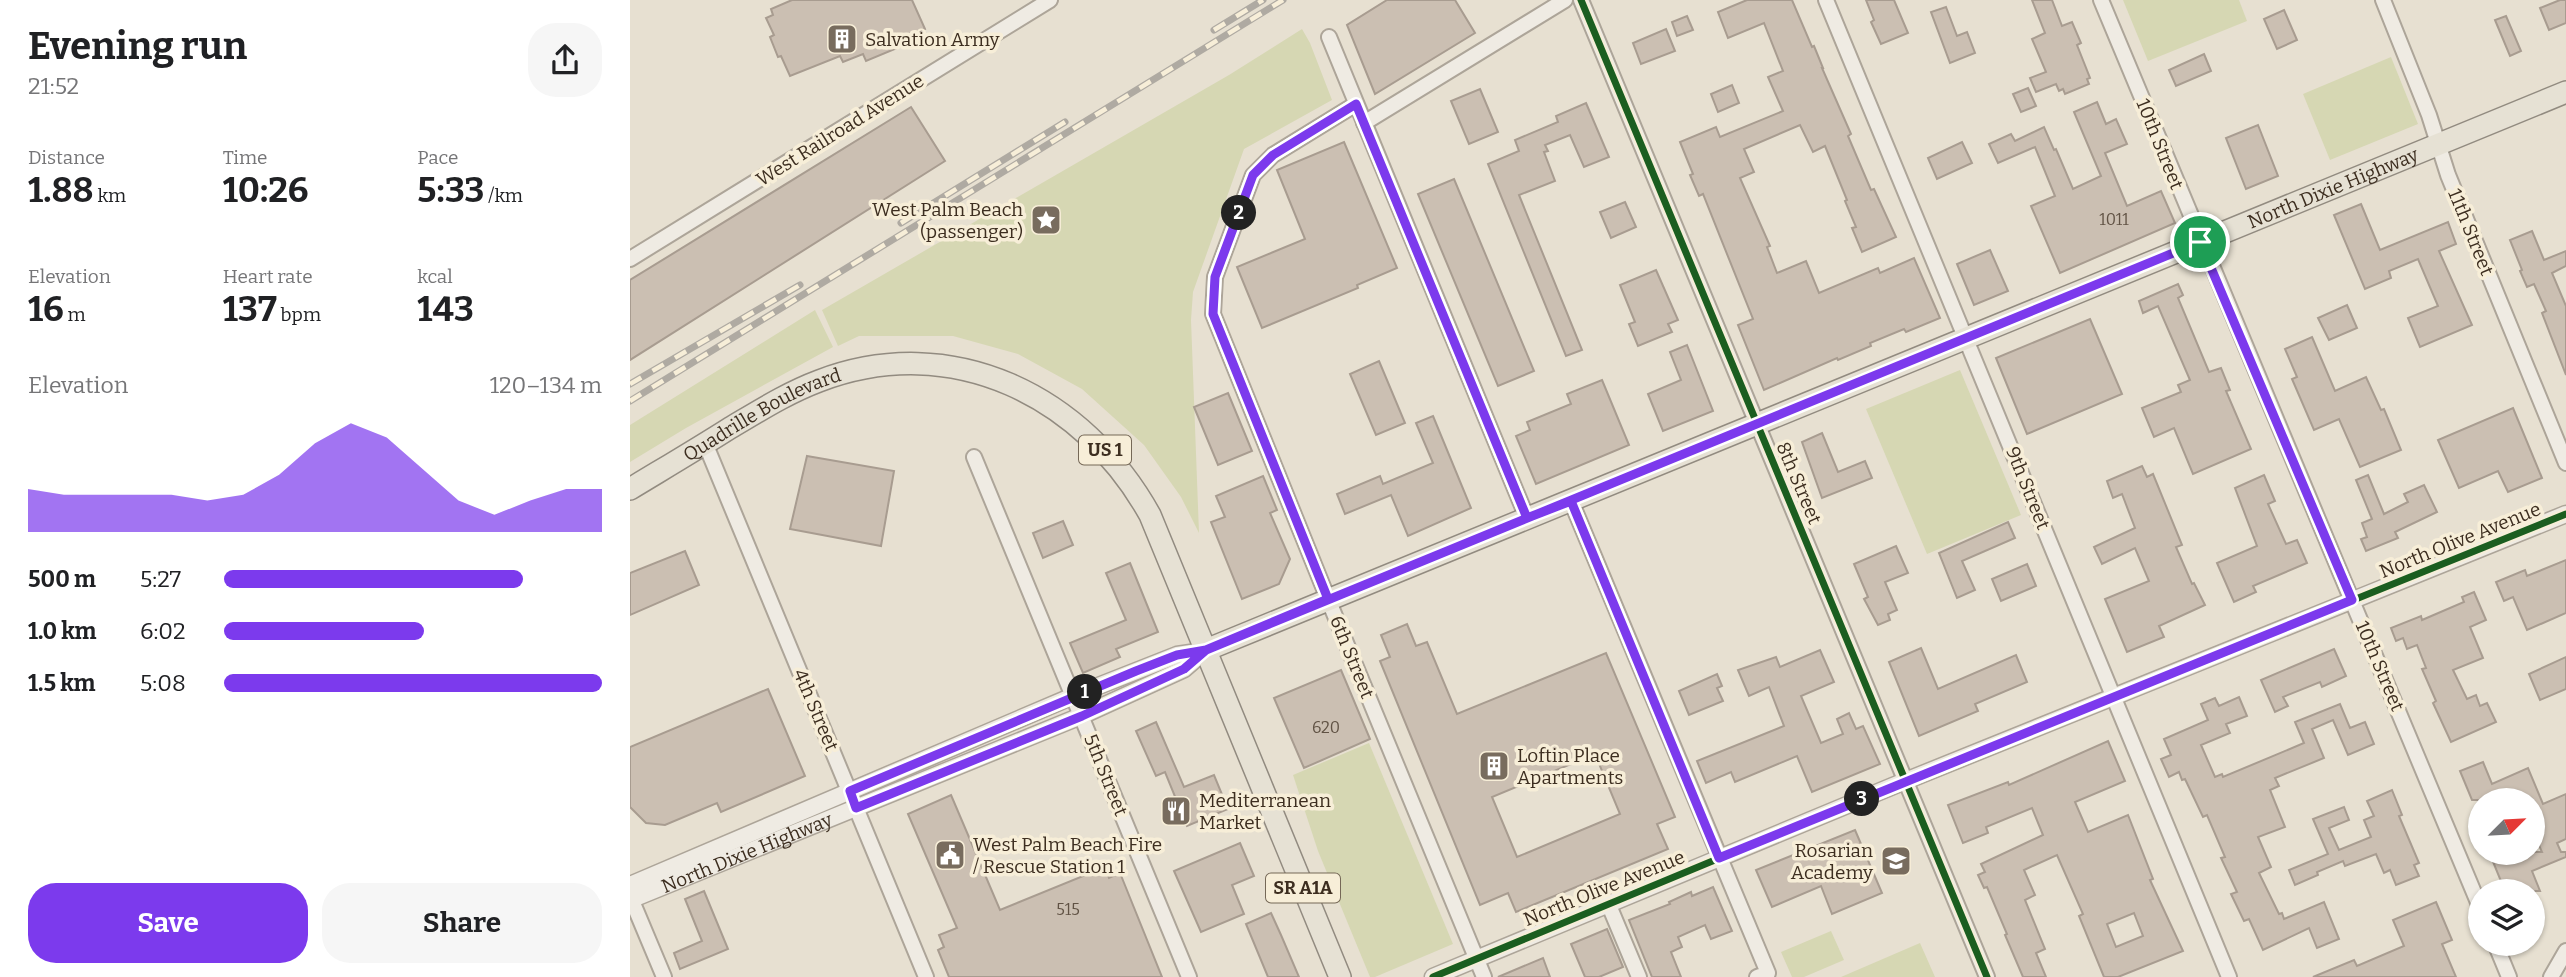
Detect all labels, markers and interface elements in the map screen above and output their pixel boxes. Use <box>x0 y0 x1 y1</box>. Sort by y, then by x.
building icon: Salvation Army <box>825 22 859 56</box>
text: Evening run <box>28 23 247 69</box>
button: share <box>528 23 602 97</box>
place label: Salvation Army <box>865 28 1001 51</box>
street label: West Railroad Avenue <box>752 69 928 191</box>
text: 21:52 <box>28 72 79 100</box>
street label: 10th Street <box>2131 95 2189 193</box>
street label: North Dixie Highway <box>2244 142 2422 233</box>
text: Distance <box>28 146 105 169</box>
text: Time <box>223 146 268 169</box>
text: Pace <box>417 146 458 169</box>
text: 1.88 <box>28 169 94 211</box>
text: 10:26 <box>223 169 309 211</box>
text: 5:33 <box>417 169 484 211</box>
text: km <box>94 184 126 207</box>
text: /km <box>484 184 523 207</box>
street label: 11th Street <box>2443 185 2499 279</box>
pin: 2 <box>1222 196 1256 230</box>
place label: West Palm Beach (passenger) <box>872 198 1023 243</box>
text: 2 <box>1233 201 1244 224</box>
place icon: West Palm Beach (passenger) <box>1029 203 1063 237</box>
house number: 1011 <box>2099 210 2129 229</box>
pin <box>2170 212 2230 272</box>
icon: arrive <box>2181 223 2219 261</box>
text: Elevation <box>28 265 111 288</box>
text: Heart rate <box>223 265 313 288</box>
text: kcal <box>417 265 453 288</box>
text: 16 <box>28 288 64 330</box>
text: 137 <box>223 288 277 330</box>
text: 143 <box>417 288 474 330</box>
text: m <box>64 303 86 326</box>
text: bpm <box>277 303 321 326</box>
street label: Quadrille Boulevard <box>679 363 844 466</box>
text: Elevation <box>28 371 128 399</box>
text: 120–134 m <box>490 371 602 399</box>
road number: US 1 <box>1079 436 1131 464</box>
street label: 8th Street <box>1771 438 1827 528</box>
street label: 9th Street <box>2001 443 2055 533</box>
street label: North Olive Avenue <box>2376 497 2544 583</box>
text: 500 m <box>28 565 96 593</box>
text: 5:27 <box>140 565 181 593</box>
street label: 6th Street <box>1325 612 1379 702</box>
text: 1.0 km <box>28 617 97 645</box>
text: 6:02 <box>140 617 186 645</box>
street label: 10th Street <box>2351 617 2409 715</box>
street label: 4th Street <box>788 665 844 755</box>
text: 1.5 km <box>28 669 95 697</box>
text: 5:08 <box>140 669 186 697</box>
pin: 1 <box>1068 674 1102 710</box>
text: 1 <box>1080 680 1089 703</box>
house number: 620 <box>1312 718 1340 737</box>
street label: 5th Street <box>1079 731 1133 819</box>
place label: Loftin Place Apartments <box>1517 744 1623 789</box>
building icon: Loftin Place Apartments <box>1477 749 1511 783</box>
pin: 3 <box>1844 782 1880 816</box>
text: 3 <box>1856 787 1867 810</box>
north arrow <box>2468 788 2544 864</box>
map controls <box>2468 788 2545 956</box>
place label: Mediterranean Market <box>1199 789 1331 834</box>
restaurant icon: Mediterranean Market <box>1159 794 1193 828</box>
street label: North Dixie Highway <box>658 807 836 898</box>
place label: West Palm Beach Fire / Rescue Station 1 <box>973 833 1162 878</box>
public building icon: West Palm Beach Fire / Rescue Station 1 <box>933 838 967 872</box>
place label: Rosarian Academy <box>1791 839 1874 884</box>
school or university icon: Rosarian Academy <box>1879 844 1913 878</box>
street label: North Olive Avenue <box>1520 845 1688 931</box>
road number: SR A1A <box>1266 874 1340 903</box>
button: layers <box>2468 879 2545 956</box>
button: Save <box>28 883 308 963</box>
button: Share <box>322 883 602 963</box>
house number: 515 <box>1056 900 1080 919</box>

